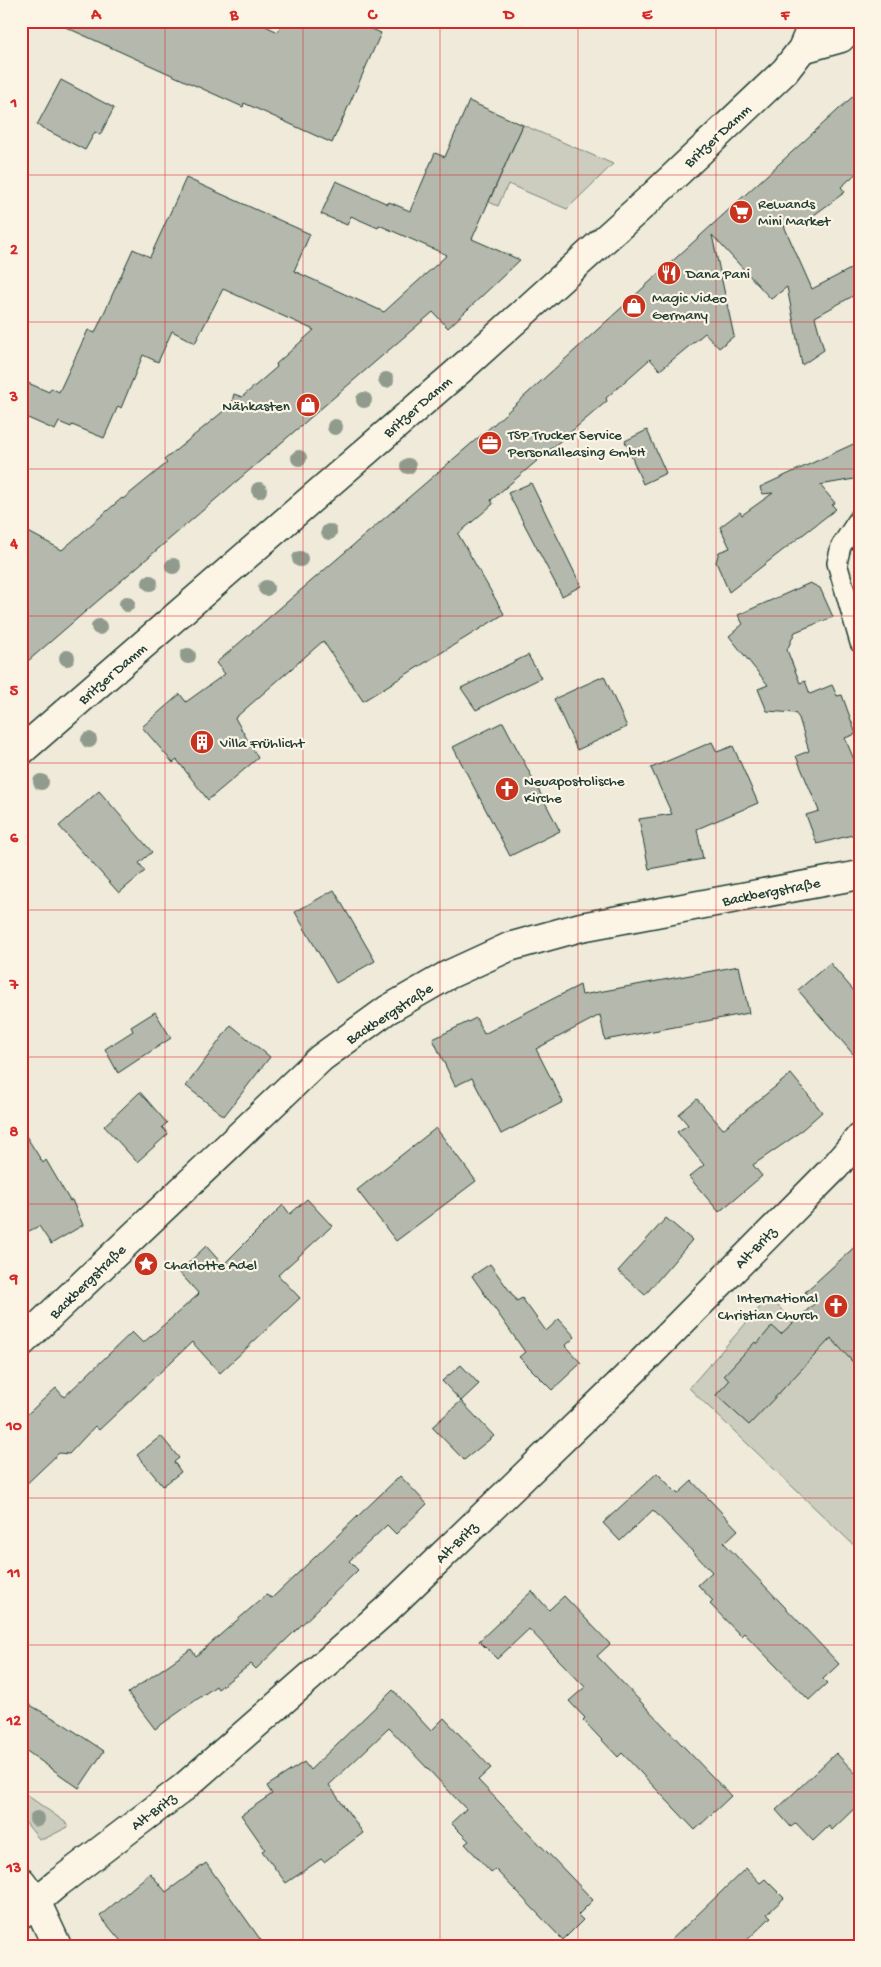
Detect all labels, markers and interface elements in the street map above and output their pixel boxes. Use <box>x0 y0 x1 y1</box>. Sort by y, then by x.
text: A <box>90 7 102 26</box>
text: B <box>229 7 239 26</box>
text: C <box>367 7 378 26</box>
text: D <box>502 7 515 26</box>
text: E <box>642 7 653 26</box>
text: F <box>780 7 791 26</box>
text: 1 <box>10 95 17 114</box>
street label: Britzer Damm <box>680 101 756 173</box>
place label: Rewands Mini Market <box>758 196 832 231</box>
supermarket icon: Rewands Mini Market <box>728 199 754 225</box>
text: 2 <box>10 242 18 261</box>
restaurant icon: Dana Pani <box>656 260 682 286</box>
place label: Dana Pani <box>685 266 750 284</box>
place label: Magic Video Germany <box>652 290 727 325</box>
shop icon: Magic Video Germany <box>621 293 647 319</box>
street label: Britzer Damm <box>380 373 457 443</box>
text: 3 <box>9 389 18 408</box>
shop icon: Nähkasten <box>295 392 321 418</box>
place label: Nähkasten <box>222 398 290 416</box>
place label: TSP Trucker Service Personalleasing GmbH <box>507 427 646 462</box>
office icon: TSP Trucker Service Personalleasing GmbH <box>477 430 503 456</box>
text: 4 <box>9 536 18 555</box>
street label: Britzer Damm <box>75 640 152 710</box>
text: 5 <box>10 683 19 702</box>
building icon: Villa Frühlicht <box>189 729 215 755</box>
place label: Villa Frühlicht <box>219 735 306 753</box>
place label: Neuapostolische Kirche <box>524 773 625 808</box>
church icon: Neuapostolische Kirche <box>494 776 520 802</box>
text: 6 <box>10 830 19 849</box>
street label: Backbergstraße <box>720 875 822 911</box>
text: 7 <box>9 977 19 996</box>
street label: Backbergstraße <box>343 980 437 1050</box>
text: 8 <box>10 1124 19 1143</box>
street label: Alt-Britz <box>732 1223 781 1273</box>
street label: Backbergstraße <box>46 1241 131 1324</box>
place icon: Charlotte Adel <box>133 1251 159 1277</box>
place label: Charlotte Adel <box>164 1257 257 1275</box>
text: 9 <box>9 1271 18 1290</box>
place label: International Christian Church <box>718 1290 818 1325</box>
church icon: International Christian Church <box>823 1293 849 1319</box>
text: 10 <box>5 1418 22 1437</box>
street label: Alt-Britz <box>432 1519 483 1568</box>
text: 11 <box>7 1565 20 1584</box>
text: 12 <box>6 1713 21 1732</box>
street label: Alt-Britz <box>128 1790 181 1835</box>
text: 13 <box>6 1860 21 1879</box>

